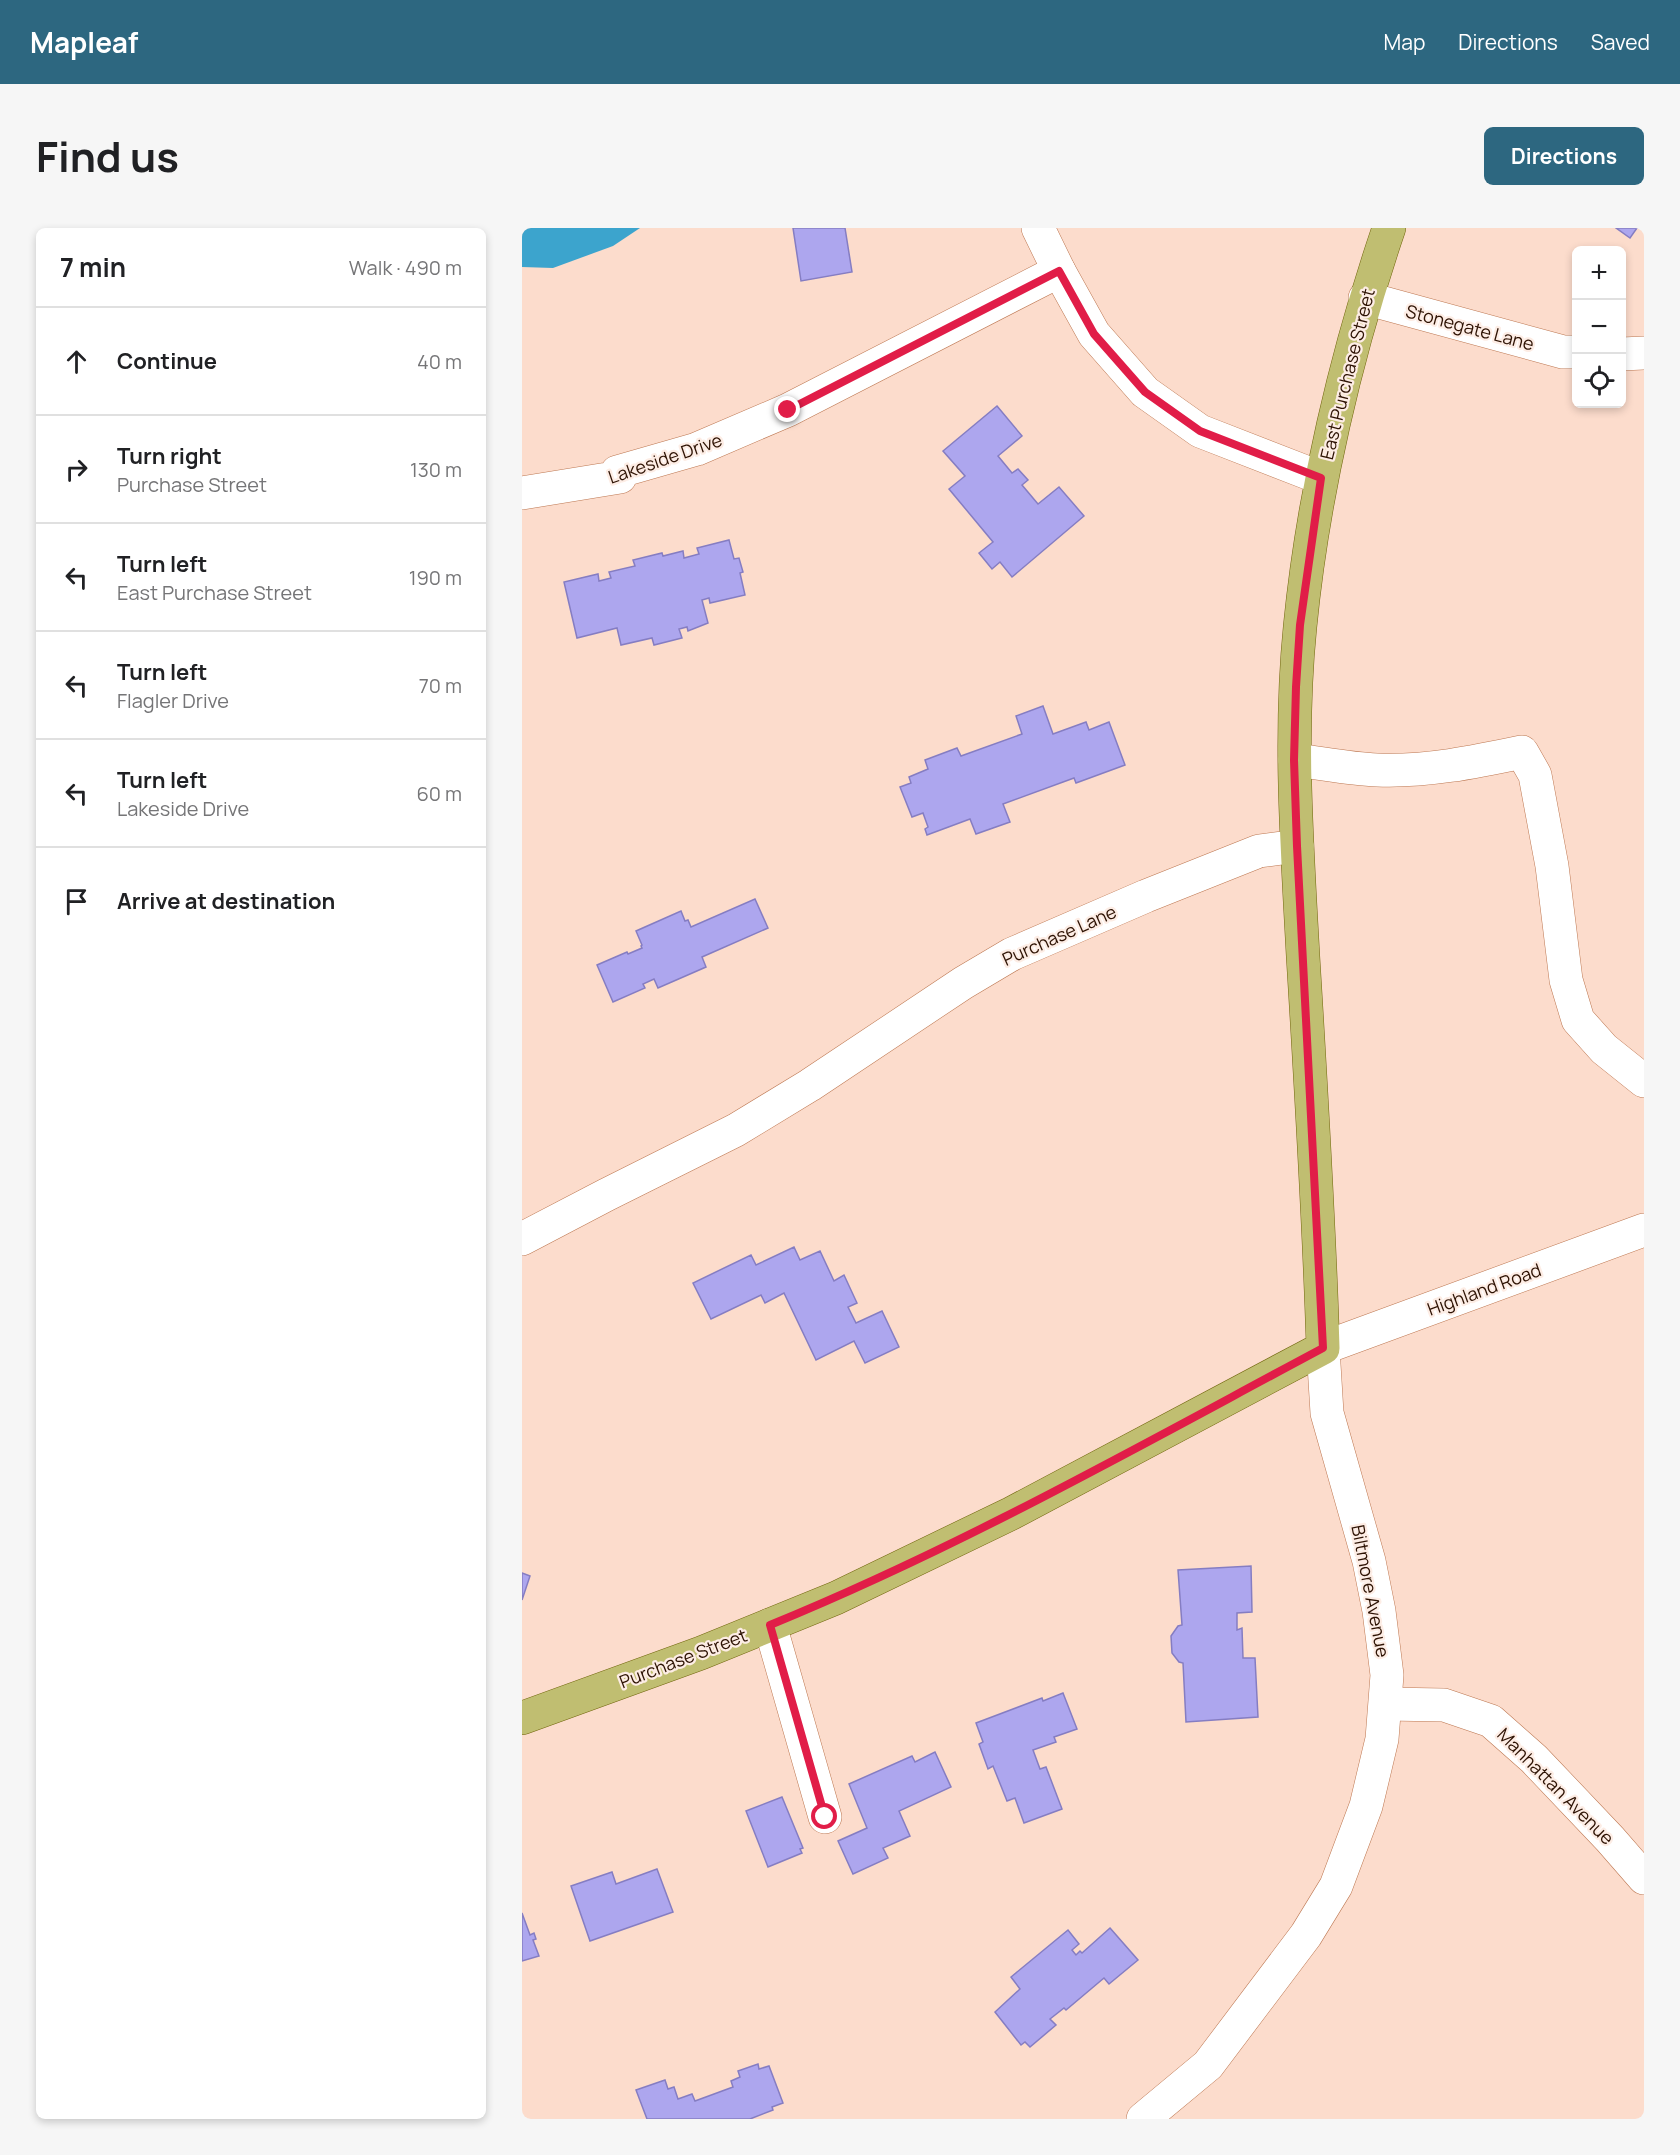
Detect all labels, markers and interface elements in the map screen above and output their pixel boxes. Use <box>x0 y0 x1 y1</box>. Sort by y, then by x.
text: Mapleaf <box>30 23 138 61</box>
text: Map <box>1384 28 1425 56</box>
text: Directions <box>1458 28 1558 56</box>
text: Saved <box>1591 28 1650 56</box>
text: Find us <box>36 127 179 185</box>
button: Directions <box>1484 127 1644 185</box>
map controls <box>1572 246 1626 408</box>
button: + <box>1572 246 1626 300</box>
text: 7 min <box>60 249 126 285</box>
text: Walk · 490 m <box>349 254 462 281</box>
street label: East Purchase Street <box>1314 286 1380 462</box>
street label: Stonegate Lane <box>1403 298 1537 356</box>
button: − <box>1572 300 1626 354</box>
icon: ahead <box>60 345 93 378</box>
text: Continue <box>117 346 217 376</box>
text: 40 m <box>417 348 462 375</box>
button: locate <box>1572 354 1626 408</box>
route end <box>774 396 800 422</box>
street label: Lakeside Drive <box>605 427 725 489</box>
text: Turn right <box>117 441 222 471</box>
icon: right <box>60 453 93 486</box>
text: 130 m <box>410 456 462 483</box>
text: Purchase Street <box>117 471 267 498</box>
text: Turn left <box>117 549 207 579</box>
icon: left <box>60 561 93 594</box>
text: 190 m <box>409 564 462 591</box>
text: East Purchase Street <box>117 579 312 606</box>
text: Turn left <box>117 657 207 687</box>
icon: left <box>60 669 93 702</box>
text: 70 m <box>419 672 462 699</box>
text: Flagler Drive <box>117 687 229 714</box>
text: Turn left <box>117 765 207 795</box>
icon: left <box>60 777 93 810</box>
text: 60 m <box>416 780 462 807</box>
text: Lakeside Drive <box>117 795 249 822</box>
icon: arrive <box>60 885 93 918</box>
text: Arrive at destination <box>117 886 335 916</box>
street label: Purchase Lane <box>998 899 1120 971</box>
street label: Highland Road <box>1424 1257 1544 1321</box>
street label: Biltmore Avenue <box>1346 1523 1396 1659</box>
street label: Purchase Street <box>616 1623 750 1693</box>
street label: Manhattan Avenue <box>1492 1722 1620 1850</box>
route start <box>811 1803 837 1829</box>

